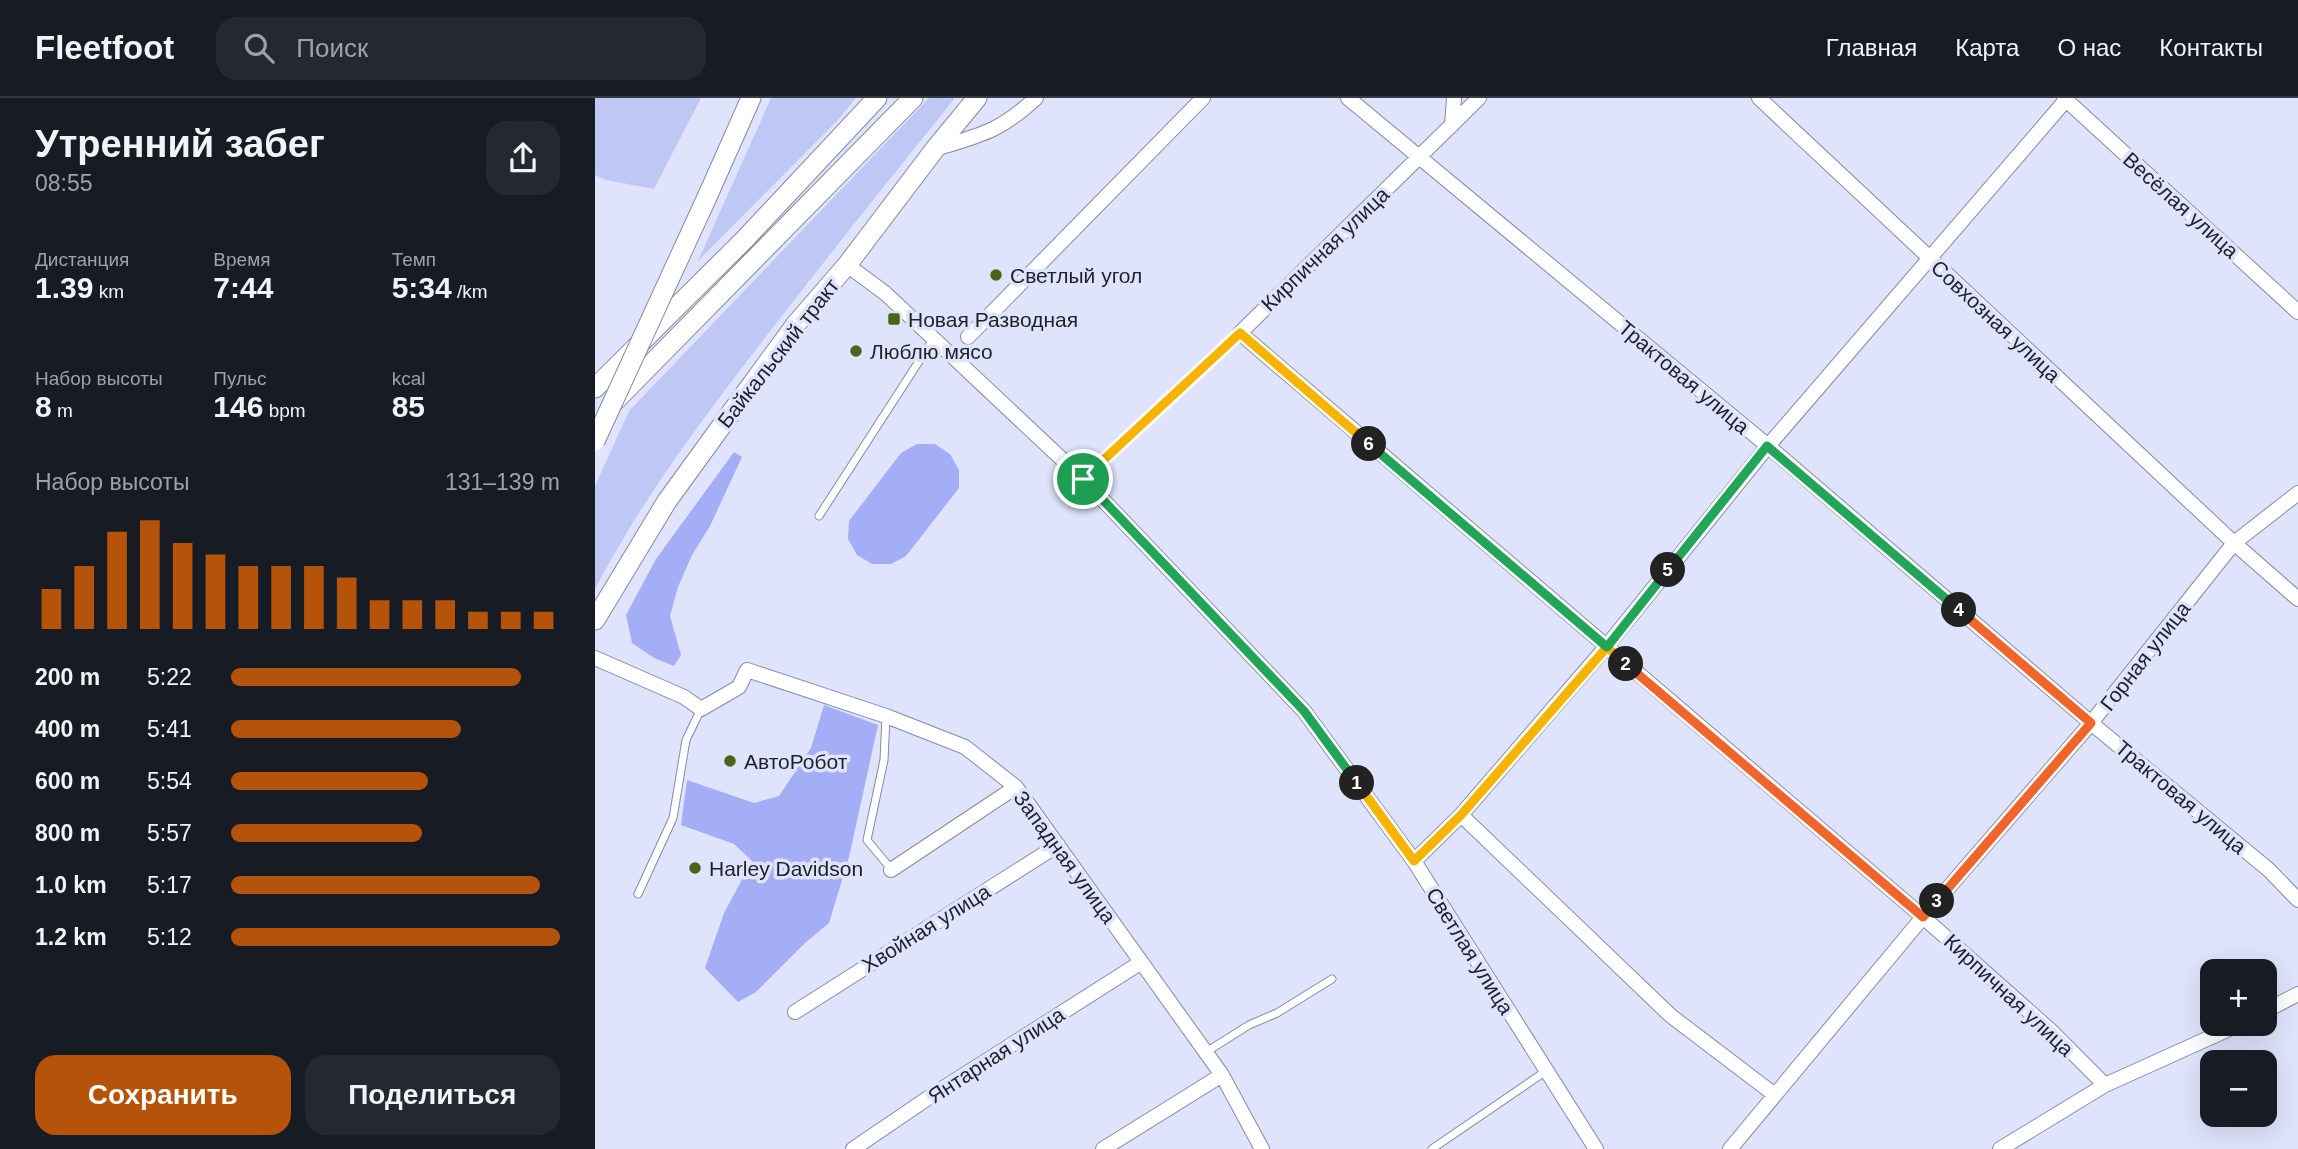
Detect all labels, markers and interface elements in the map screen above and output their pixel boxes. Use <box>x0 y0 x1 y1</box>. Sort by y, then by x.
search box <box>216 17 706 80</box>
text: Fleetfoot <box>35 29 174 66</box>
icon: search <box>240 29 278 67</box>
text: Поиск <box>296 33 368 63</box>
text: Главная <box>1826 34 1917 61</box>
text: Карта <box>1955 34 2019 61</box>
text: О нас <box>2057 34 2121 61</box>
text: Контакты <box>2159 34 2263 61</box>
button: share <box>486 121 560 195</box>
text: Утренний забег <box>35 123 325 165</box>
street label: Весёлая улица <box>2119 147 2243 263</box>
text: 08:55 <box>35 170 93 196</box>
street label: Кирпичная улица <box>1257 182 1394 316</box>
text: Дистанция <box>35 249 129 270</box>
text: Время <box>213 249 271 270</box>
text: Темп <box>392 249 436 270</box>
street label: Совхозная улица <box>1927 255 2065 387</box>
place label: Светлый угол <box>1010 264 1142 287</box>
marker: Светлый угол <box>988 267 1004 283</box>
text: 1.39 <box>35 271 93 304</box>
text: 7:44 <box>213 271 273 304</box>
text: 5:34 <box>392 271 452 304</box>
street label: Байкальский тракт <box>713 274 844 432</box>
text: km <box>93 281 124 302</box>
text: /km <box>452 281 488 302</box>
place label: Новая Разводная <box>908 308 1078 331</box>
marker: Новая Разводная <box>886 311 902 327</box>
street label: Трактовая улица <box>1614 316 1754 438</box>
place label: Люблю мясо <box>870 340 993 363</box>
marker: Люблю мясо <box>848 343 864 359</box>
text: Набор высоты <box>35 368 163 389</box>
text: Пульс <box>213 368 267 389</box>
text: kcal <box>392 368 425 389</box>
text: 8 <box>35 390 52 423</box>
text: 146 <box>213 390 263 423</box>
text: 85 <box>392 390 425 423</box>
text: m <box>52 400 73 421</box>
text: bpm <box>263 400 306 421</box>
pin: 6 <box>1351 426 1387 462</box>
text: 6 <box>1363 433 1374 454</box>
pin <box>1053 449 1113 509</box>
icon: arrive <box>1064 460 1102 498</box>
text: Набор высоты <box>35 469 189 495</box>
text: 131–139 m <box>445 469 560 495</box>
pin: 5 <box>1651 552 1685 588</box>
text: 5 <box>1662 559 1673 580</box>
pin: 4 <box>1941 592 1977 628</box>
street label: Горная улица <box>2095 597 2195 715</box>
text: 4 <box>1953 599 1964 620</box>
pin: 2 <box>1609 646 1643 682</box>
text: 2 <box>1620 653 1631 674</box>
text: 200 m <box>35 664 100 690</box>
text: 5:22 <box>147 664 192 690</box>
text: 400 m <box>35 716 100 742</box>
text: 5:41 <box>147 716 192 742</box>
street label: Трактовая улица <box>2111 736 2251 858</box>
place label: АвтоРобот <box>744 750 848 773</box>
marker: АвтоРобот <box>722 753 738 769</box>
pin: 1 <box>1339 766 1375 800</box>
text: 600 m <box>35 768 100 794</box>
text: 5:54 <box>147 768 192 794</box>
text: 1 <box>1351 772 1362 793</box>
street label: Западная улица <box>1009 786 1121 928</box>
text: 800 m <box>35 820 100 846</box>
text: 5:57 <box>147 820 192 846</box>
place label: Harley Davidson <box>709 857 863 880</box>
marker: Harley Davidson <box>687 860 703 876</box>
text: 1.0 km <box>35 872 107 898</box>
text: 5:17 <box>147 872 192 898</box>
street label: Хвойная улица <box>858 879 995 977</box>
street label: Светлая улица <box>1422 883 1518 1019</box>
pin: 3 <box>1919 884 1955 918</box>
text: 3 <box>1931 890 1942 911</box>
text: 1.2 km <box>35 924 107 950</box>
text: 5:12 <box>147 924 192 950</box>
street label: Кирпичная улица <box>1940 929 2078 1061</box>
map controls <box>2200 959 2277 1127</box>
button: + <box>2200 959 2277 1036</box>
street label: Янтарная улица <box>924 1002 1069 1108</box>
button: − <box>2200 1050 2277 1127</box>
button: Сохранить <box>35 1055 291 1135</box>
button: Поделиться <box>305 1055 560 1135</box>

